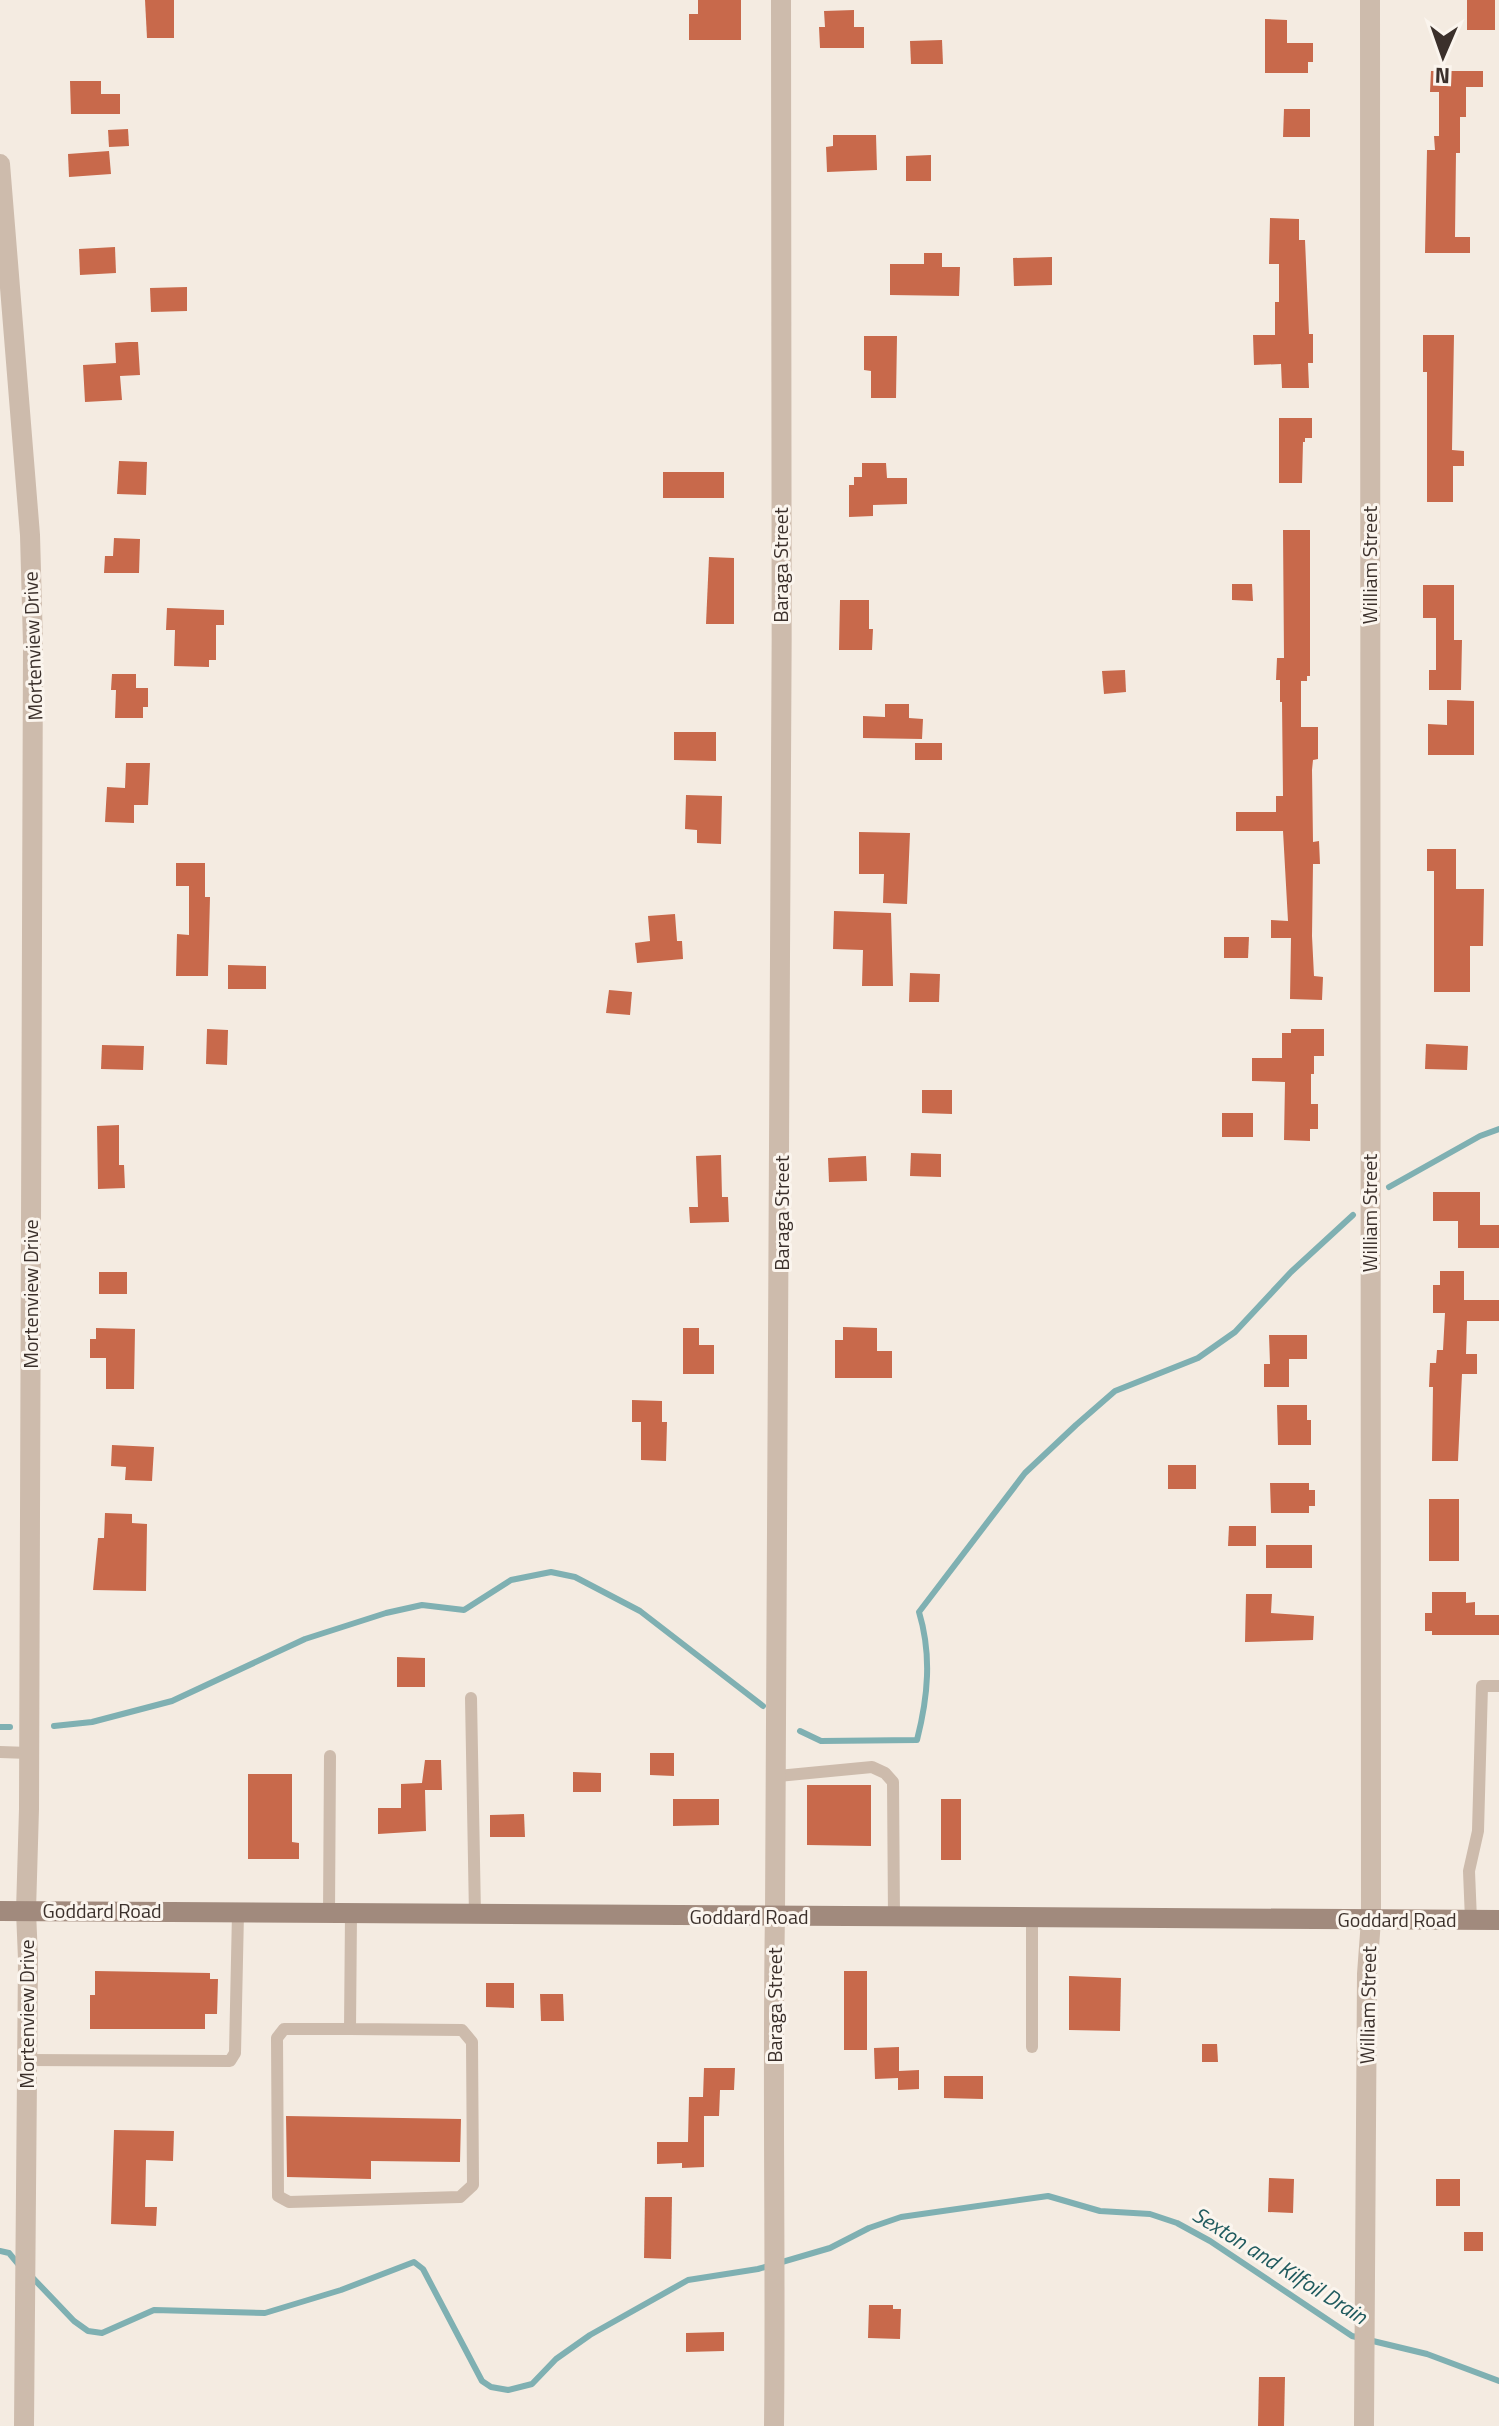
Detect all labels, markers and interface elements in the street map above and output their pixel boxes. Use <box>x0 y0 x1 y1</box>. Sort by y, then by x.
north arrow <box>1403 16 1483 96</box>
text: N <box>1434 59 1451 93</box>
street label: William Street <box>1354 506 1385 624</box>
street label: Baraga Street <box>765 507 796 623</box>
street label: Mortenview Drive <box>14 571 51 721</box>
street label: William Street <box>1354 1154 1385 1272</box>
street label: Baraga Street <box>766 1155 797 1271</box>
street label: Mortenview Drive <box>15 1219 46 1369</box>
street label: Goddard Road <box>43 1895 162 1926</box>
street label: Goddard Road <box>690 1901 809 1932</box>
street label: Goddard Road <box>1338 1904 1457 1935</box>
street label: Mortenview Drive <box>11 1939 42 2089</box>
street label: William Street <box>1351 1946 1384 2064</box>
street label: Baraga Street <box>759 1947 790 2063</box>
water label: Sexton and Kilfoil Drain <box>1186 2197 1375 2333</box>

